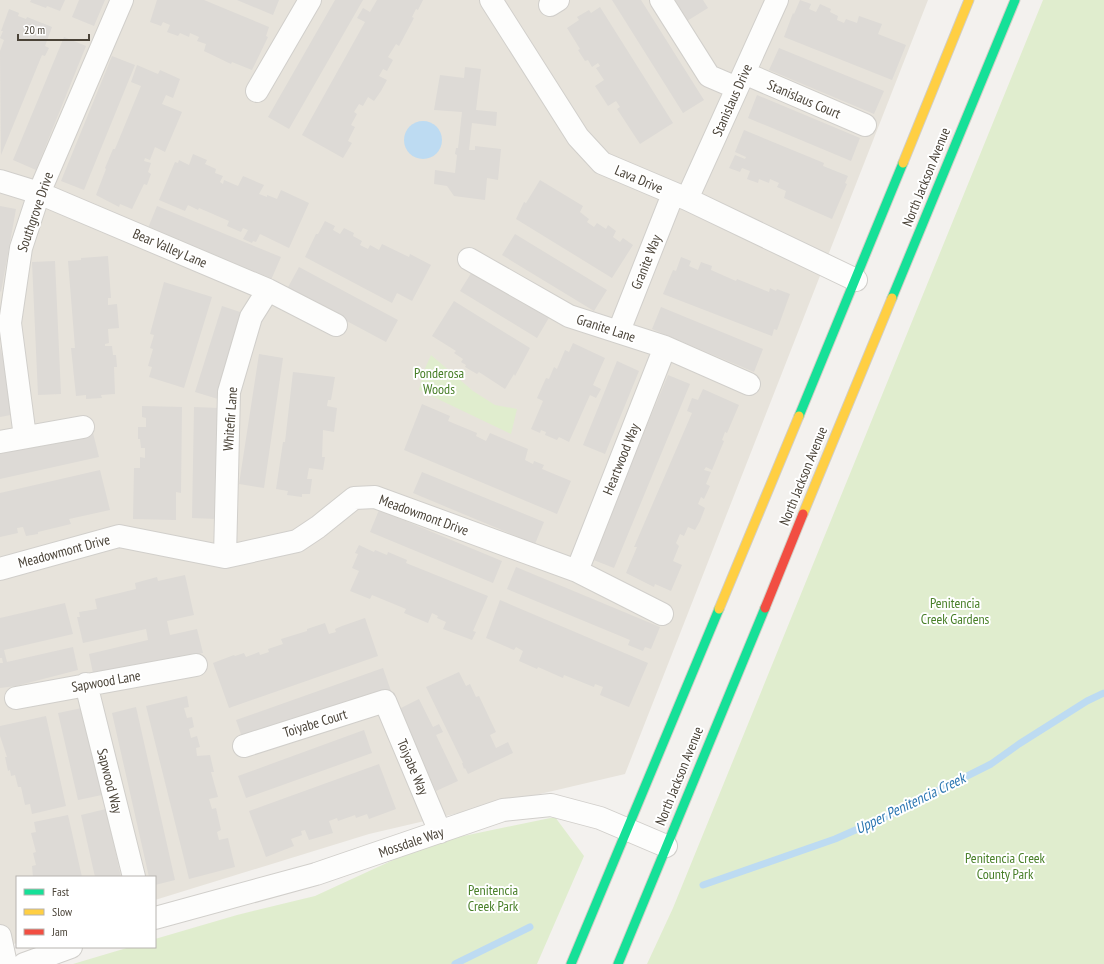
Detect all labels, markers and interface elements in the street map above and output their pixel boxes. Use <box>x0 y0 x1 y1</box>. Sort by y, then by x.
scale bar <box>18 16 89 42</box>
text: 20 m <box>24 22 45 37</box>
street label: Stanislaus Drive <box>708 61 756 139</box>
street label: Stanislaus Court <box>765 75 844 123</box>
street label: North Jackson Avenue <box>898 125 954 229</box>
street label: Lava Drive <box>612 161 666 197</box>
street label: Southgrove Drive <box>13 169 57 254</box>
street label: Bear Valley Lane <box>130 224 210 272</box>
street label: Granite Way <box>627 231 665 292</box>
street label: Granite Lane <box>574 310 638 346</box>
park label: Ponderosa Woods <box>414 364 464 398</box>
street label: Whitefir Lane <box>219 386 241 452</box>
street label: Heartwood Way <box>598 420 644 497</box>
street label: North Jackson Avenue <box>775 424 831 528</box>
street label: Meadowmont Drive <box>377 490 471 540</box>
street label: Meadowmont Drive <box>16 530 112 572</box>
park label: Penitencia Creek Gardens <box>921 594 990 628</box>
street label: Sapwood Lane <box>70 666 142 696</box>
street label: Toiyabe Court <box>281 705 349 741</box>
street label: North Jackson Avenue <box>651 724 707 828</box>
street label: Toiyabe Way <box>393 736 433 798</box>
street label: Sapwood Way <box>93 747 127 816</box>
water label: Upper Penitencia Creek <box>852 767 970 838</box>
street label: Mossdale Way <box>376 822 447 862</box>
park label: Penitencia Creek County Park <box>965 849 1046 883</box>
legend <box>16 876 156 948</box>
park label: Penitencia Creek Park <box>468 881 519 915</box>
text: Fast <box>52 884 70 899</box>
text: Slow <box>52 904 73 919</box>
text: Jam <box>51 924 68 939</box>

